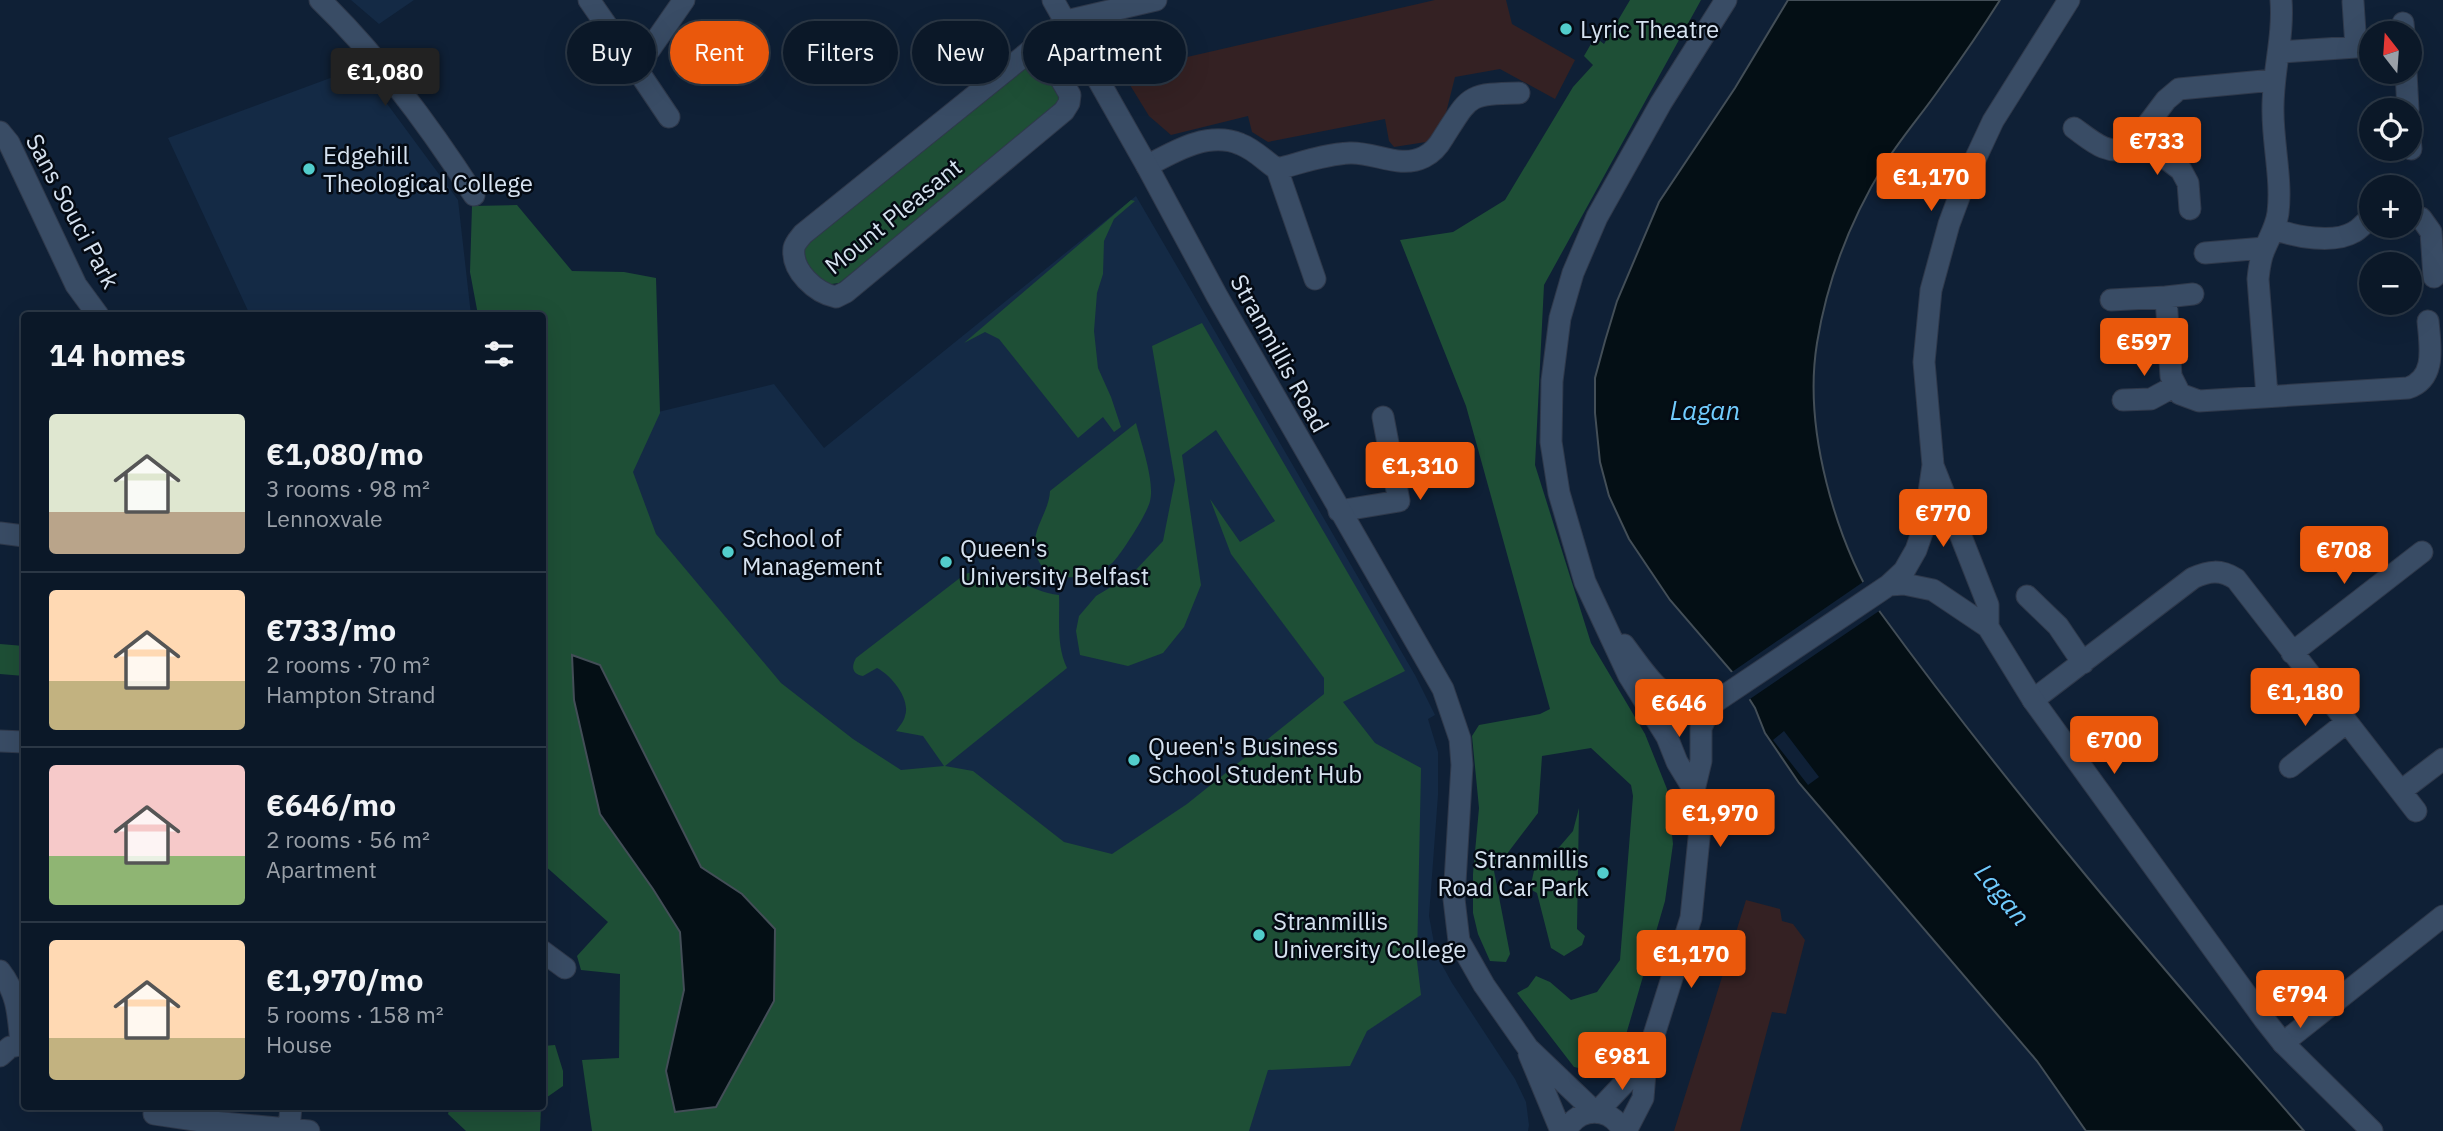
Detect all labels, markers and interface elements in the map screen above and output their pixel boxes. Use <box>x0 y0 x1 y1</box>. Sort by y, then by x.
place label: Lyric Theatre <box>1580 13 1719 45</box>
chip: Buy <box>567 21 656 84</box>
chip: Rent <box>670 21 769 84</box>
chip: Filters <box>783 21 898 84</box>
chip: New <box>912 21 1009 84</box>
chip: Apartment <box>1023 21 1186 84</box>
marker: Lyric Theatre <box>1558 21 1574 37</box>
north arrow <box>2359 21 2422 84</box>
map controls <box>2359 21 2422 315</box>
pin: €1,080 <box>328 48 442 108</box>
text: €1,080 <box>347 56 423 86</box>
button: locate <box>2359 98 2422 161</box>
pin: €733 <box>2116 118 2198 177</box>
text: €733 <box>2129 125 2185 155</box>
street label: Sans Souci Park <box>19 128 127 294</box>
place label: Edgehill Theological College <box>323 139 533 199</box>
street label: Mount Pleasant <box>818 151 968 281</box>
pin: €1,170 <box>1874 154 1988 213</box>
marker: Edgehill Theological College <box>301 161 317 177</box>
text: €1,170 <box>1893 161 1969 191</box>
button: + <box>2359 175 2422 238</box>
button: − <box>2359 252 2422 315</box>
street label: Stranmillis Road <box>1223 268 1337 438</box>
pin: €597 <box>2103 318 2185 378</box>
text: €597 <box>2116 326 2172 356</box>
text: 14 homes <box>49 335 186 374</box>
icon: filters <box>480 335 518 373</box>
water label: Lagan <box>1670 393 1740 427</box>
text: €1,080/mo <box>266 434 423 473</box>
icon: home <box>105 442 189 526</box>
pin: €1,310 <box>1363 442 1477 502</box>
text: €1,310 <box>1382 450 1458 480</box>
text: 3 rooms · 98 m² <box>266 473 430 503</box>
pin: €770 <box>1902 490 1984 549</box>
text: €770 <box>1915 497 1971 527</box>
text: Lennoxvale <box>266 503 383 533</box>
place label: School of Management <box>742 522 883 582</box>
pin: €708 <box>2303 526 2385 586</box>
place label: Queen's University Belfast <box>960 532 1149 592</box>
text: €708 <box>2316 534 2372 564</box>
marker: School of Management <box>720 544 736 560</box>
marker: Queen's University Belfast <box>938 554 954 570</box>
text: €733/mo <box>266 610 396 649</box>
icon: home <box>105 618 189 702</box>
text: 2 rooms · 70 m² <box>266 649 430 679</box>
pin: €1,180 <box>2248 668 2362 728</box>
text: €1,180 <box>2267 676 2343 706</box>
text: Hampton Strand <box>266 679 436 709</box>
pin: €646 <box>1638 680 1720 739</box>
text: €646 <box>1651 687 1707 717</box>
pin: €700 <box>2073 716 2155 776</box>
text: €700 <box>2086 724 2142 754</box>
place label: Queen's Business School Student Hub <box>1148 730 1362 790</box>
marker: Queen's Business School Student Hub <box>1126 752 1142 768</box>
text: €646/mo <box>266 785 396 824</box>
pin: €1,970 <box>1663 790 1777 849</box>
icon: home <box>105 793 189 877</box>
text: €1,970 <box>1682 797 1758 827</box>
text: 2 rooms · 56 m² <box>266 824 430 854</box>
place label: Stranmillis Road Car Park <box>1437 843 1589 903</box>
text: Apartment <box>266 854 377 884</box>
water label: Lagan <box>1968 856 2038 932</box>
marker: Stranmillis Road Car Park <box>1595 865 1611 881</box>
place label: Stranmillis University College <box>1273 905 1466 965</box>
marker: Stranmillis University College <box>1251 927 1267 943</box>
pin: €1,170 <box>1634 930 1748 990</box>
text: €1,170 <box>1653 938 1729 968</box>
text: €1,970/mo <box>266 960 423 999</box>
icon: home <box>105 968 189 1052</box>
pin: €794 <box>2259 970 2341 1030</box>
text: €794 <box>2272 978 2328 1008</box>
text: 5 rooms · 158 m² <box>266 999 444 1029</box>
text: House <box>266 1029 332 1059</box>
pin: €981 <box>1581 1032 1663 1092</box>
text: €981 <box>1594 1040 1650 1070</box>

